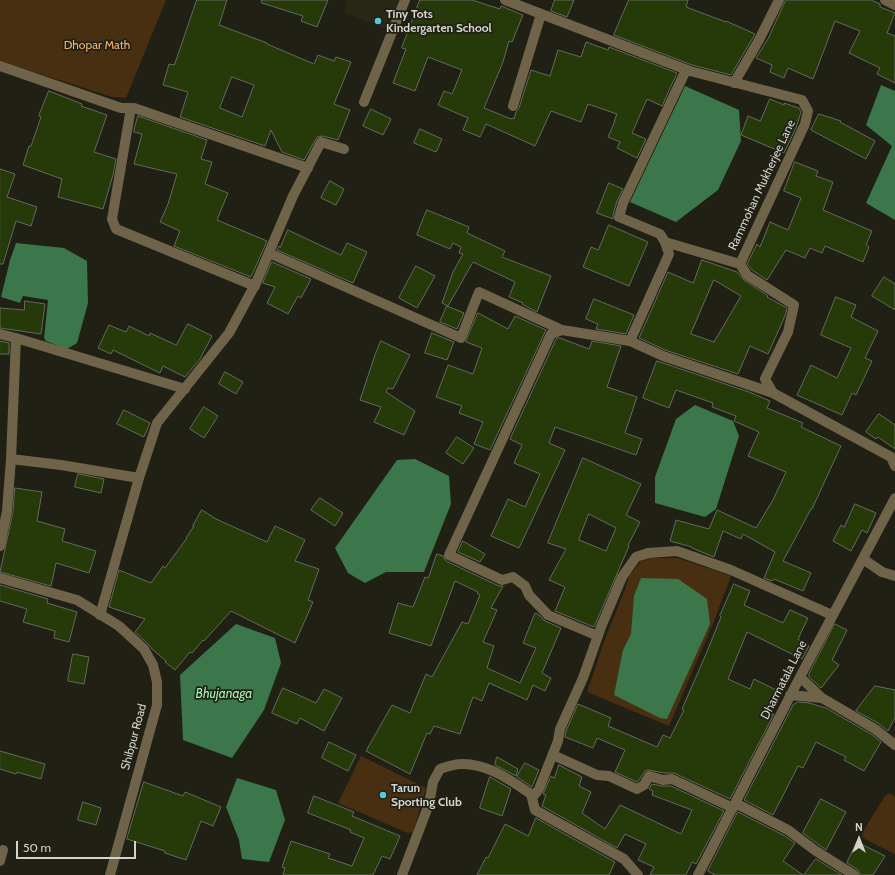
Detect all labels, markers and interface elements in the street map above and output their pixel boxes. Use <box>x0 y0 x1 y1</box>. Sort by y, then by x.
place label: Tiny Tots Kindergarten School <box>386 7 492 35</box>
marker: Tiny Tots Kindergarten School <box>373 16 383 26</box>
park label: Dhopar Math <box>64 38 130 52</box>
street label: Rammohan Mukherjee Lane <box>725 118 799 252</box>
street label: Dharmatala Lane <box>758 638 810 722</box>
water label: Bhujanaga <box>196 686 252 702</box>
street label: Shibpur Road <box>118 702 150 772</box>
place label: Tarun Sporting Club <box>391 781 462 809</box>
marker: Tarun Sporting Club <box>378 790 388 800</box>
north arrow <box>839 819 879 859</box>
text: N <box>855 820 863 834</box>
scale bar <box>18 833 138 859</box>
text: 50 m <box>23 840 51 855</box>

